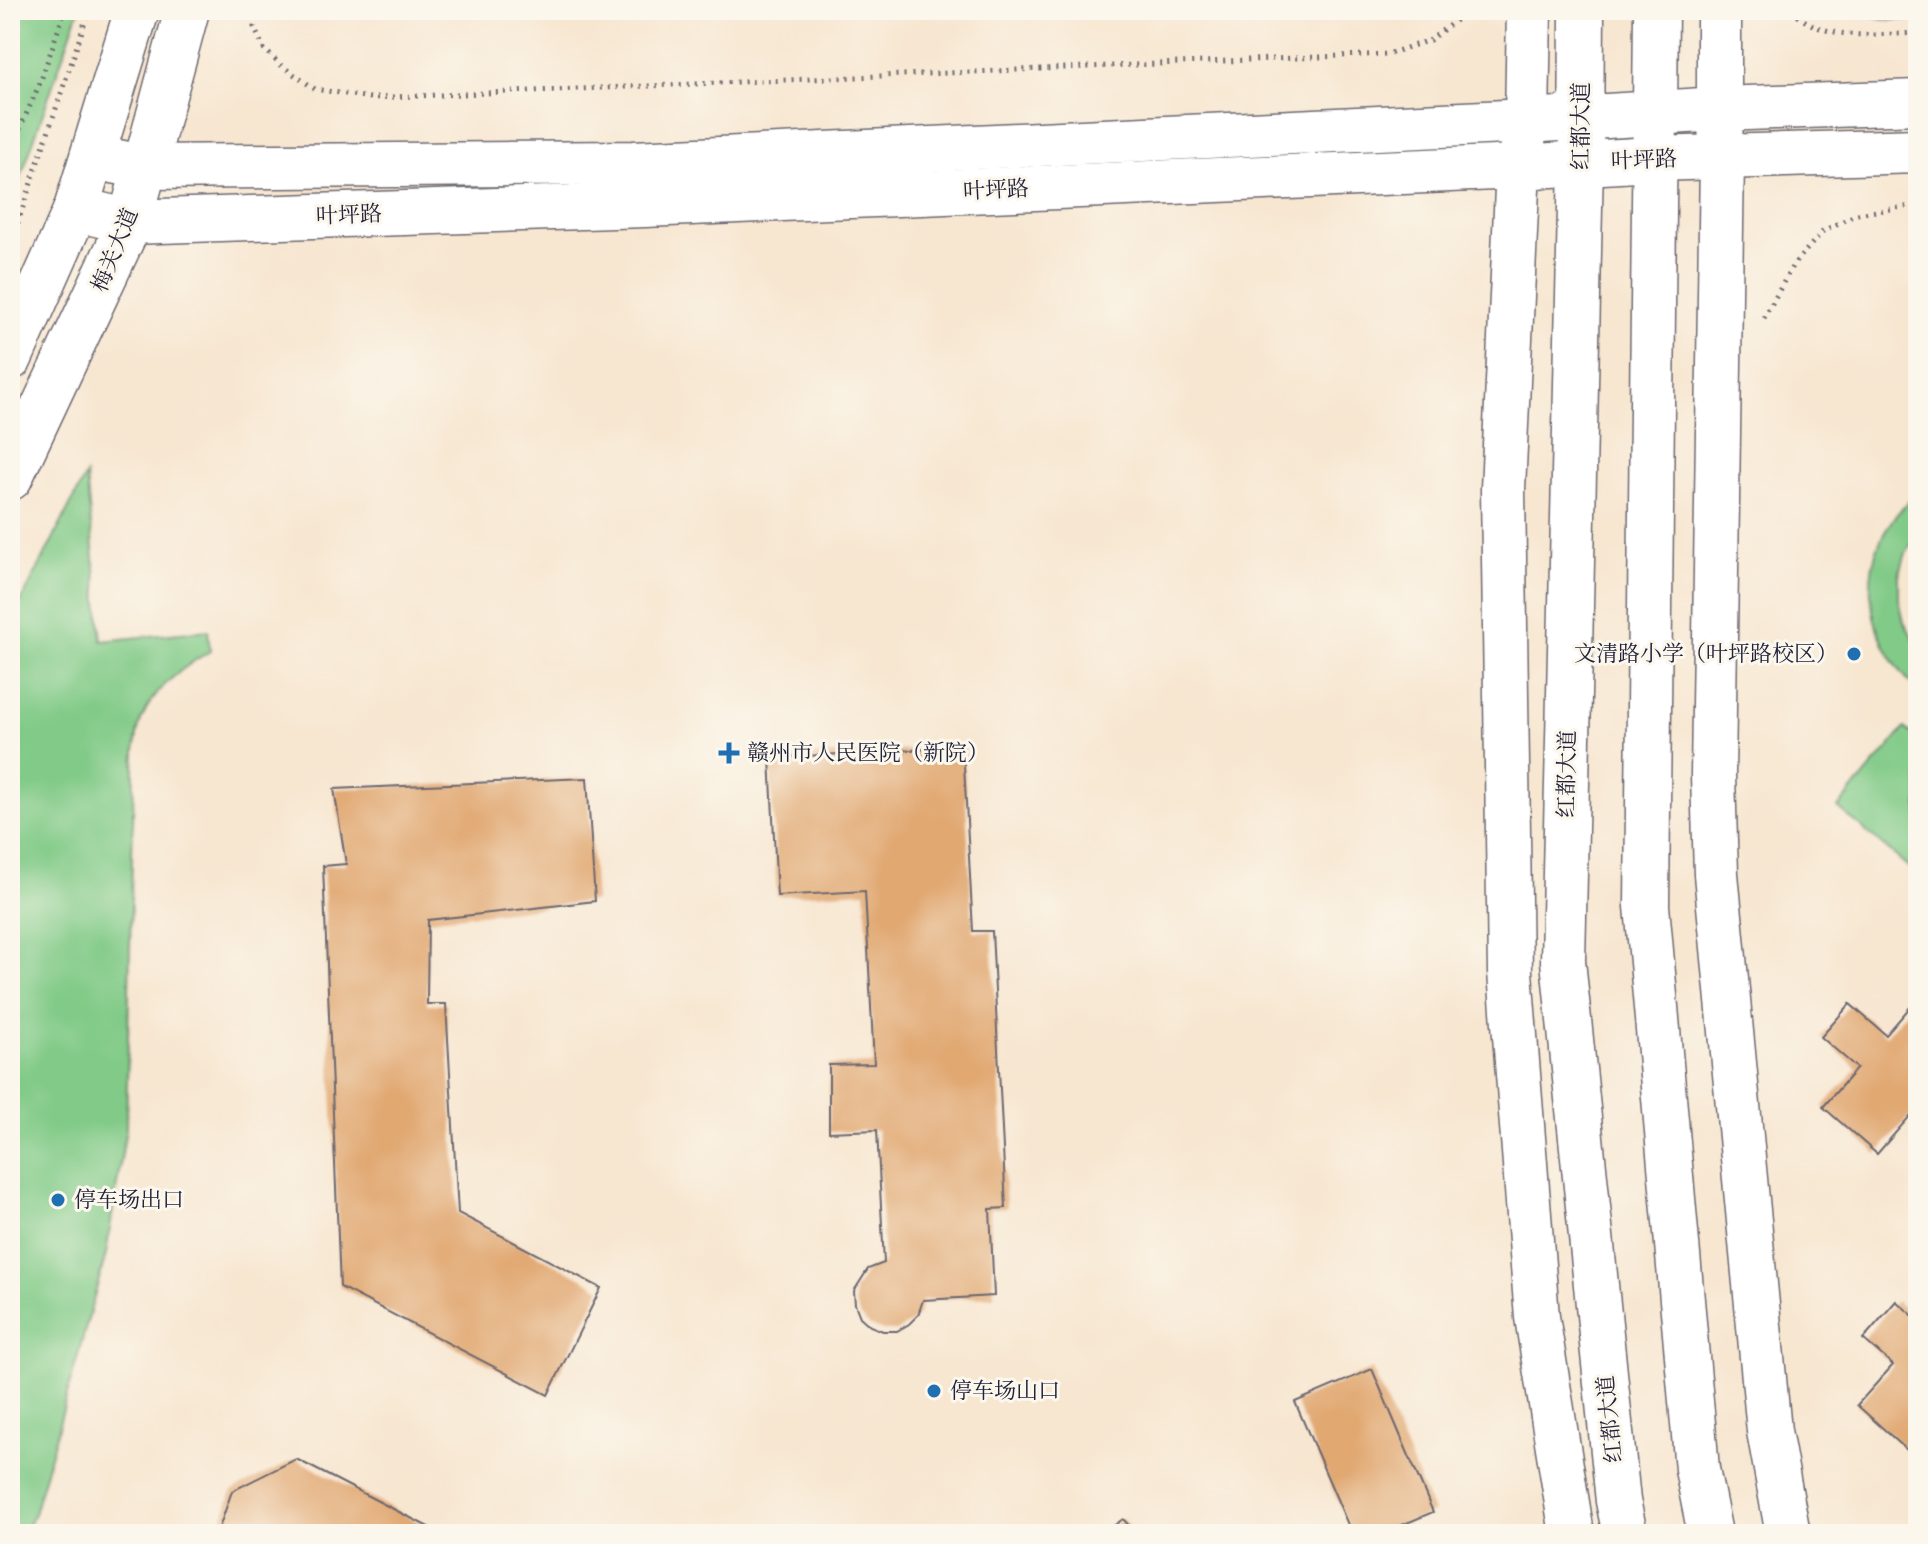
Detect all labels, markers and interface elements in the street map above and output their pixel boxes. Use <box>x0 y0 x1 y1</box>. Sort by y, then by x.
street label: 红都大道 <box>1566 82 1596 170</box>
street label: 叶坪路 <box>1610 144 1678 176</box>
street label: 叶坪路 <box>962 173 1030 207</box>
street label: 叶坪路 <box>315 199 383 231</box>
street label: 梅关大道 <box>85 204 145 296</box>
place label: 文清路小学（叶坪路校区） <box>1574 639 1838 669</box>
marker: 文清路小学（叶坪路校区） <box>1845 645 1863 663</box>
street label: 红都大道 <box>1551 730 1583 818</box>
place label: 赣州市人民医院（新院） <box>747 738 989 768</box>
marker: 赣州市人民医院（新院） <box>718 742 740 764</box>
place label: 停车场出口 <box>74 1185 184 1215</box>
marker: 停车场出口 <box>49 1191 67 1209</box>
street label: 红都大道 <box>1590 1374 1630 1464</box>
place label: 停车场山口 <box>950 1376 1060 1406</box>
marker: 停车场山口 <box>925 1382 943 1400</box>

